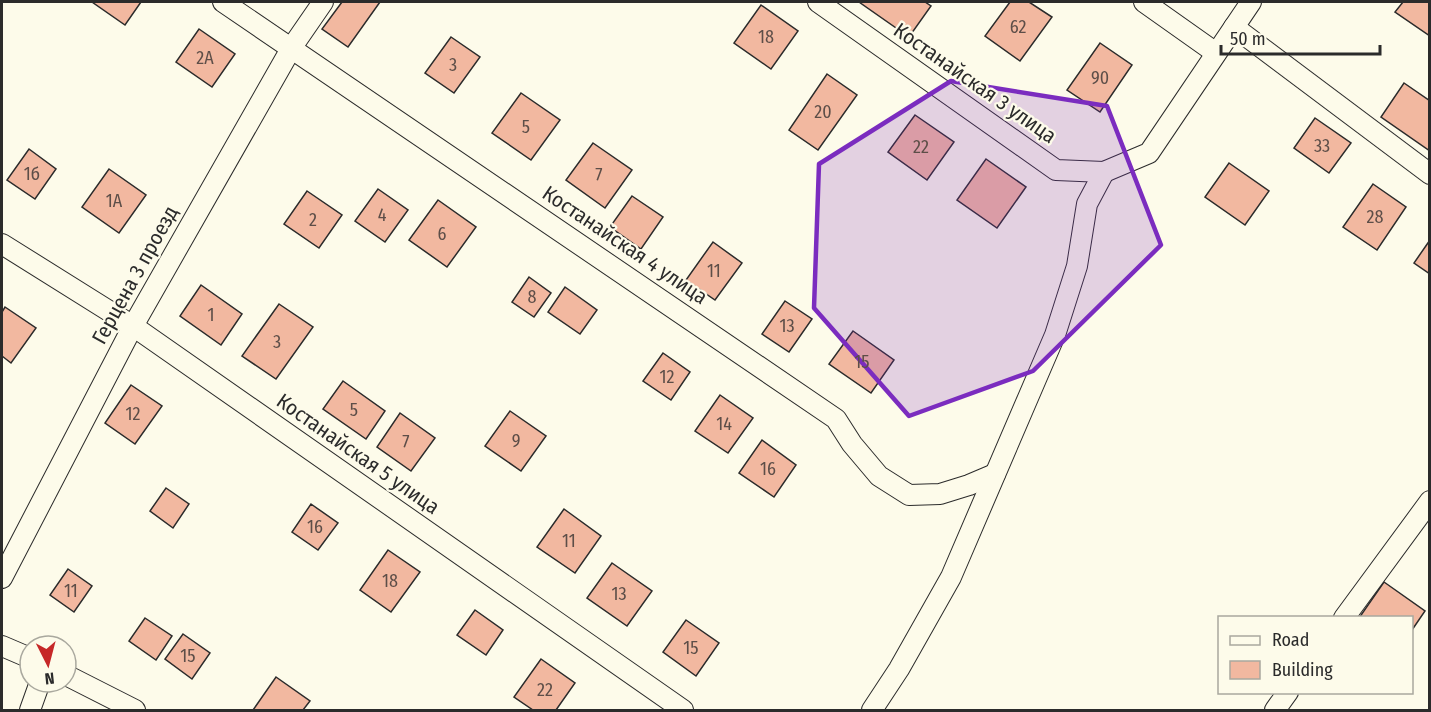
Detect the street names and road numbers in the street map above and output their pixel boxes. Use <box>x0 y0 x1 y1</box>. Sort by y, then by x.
street label: Костанайская 3 улица <box>889 17 1061 149</box>
street label: Костанайская 4 улица <box>537 180 713 310</box>
street label: Герцена 3 проезд <box>86 201 184 349</box>
street label: Костанайская 5 улица <box>271 388 445 520</box>

